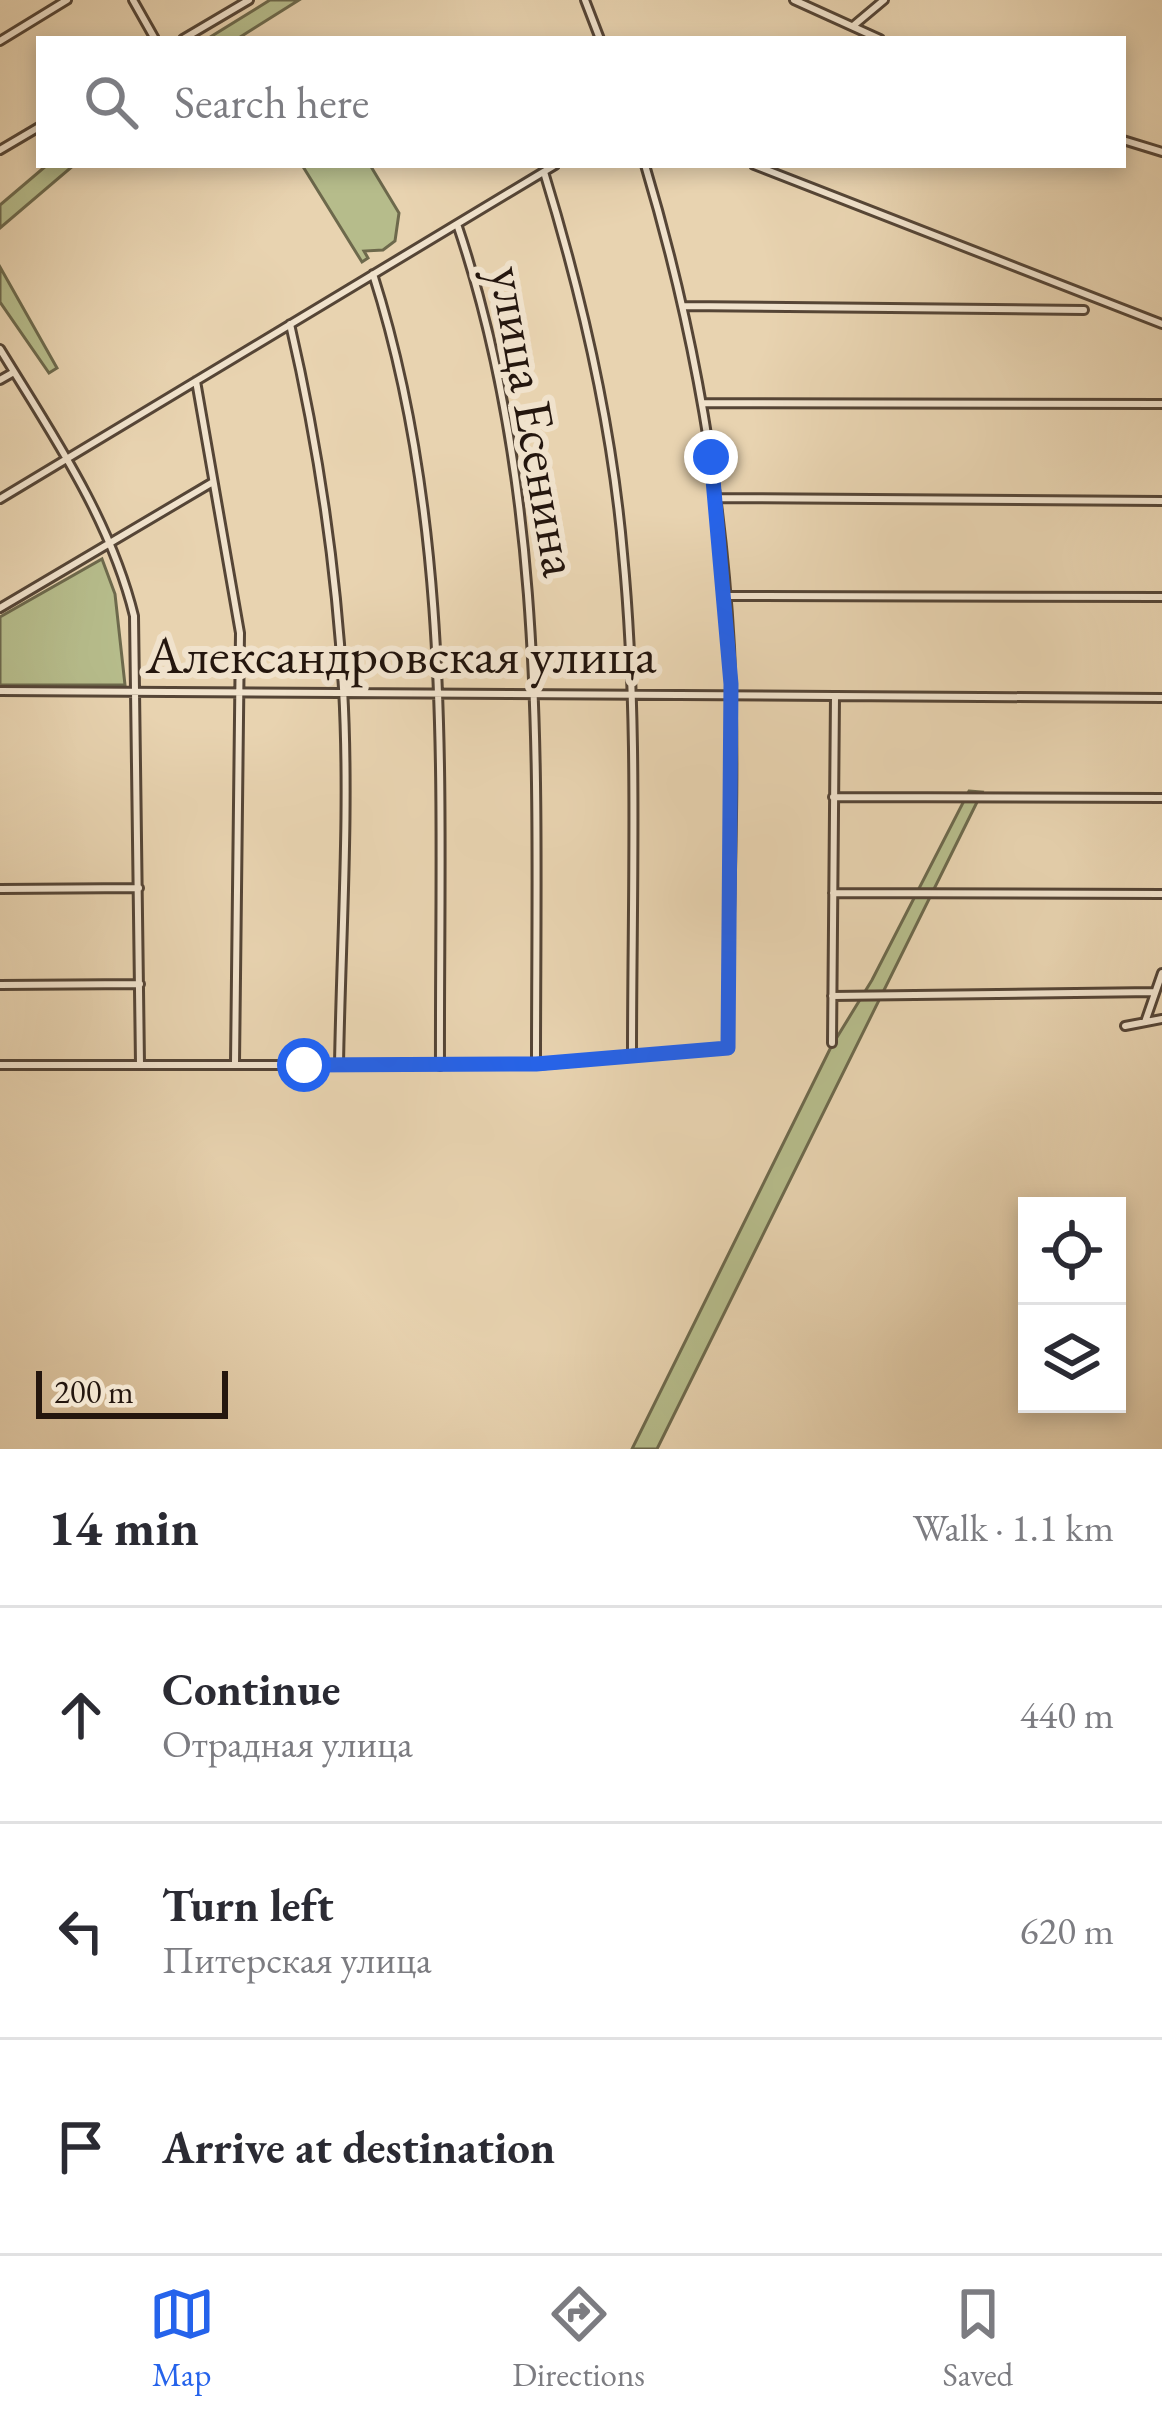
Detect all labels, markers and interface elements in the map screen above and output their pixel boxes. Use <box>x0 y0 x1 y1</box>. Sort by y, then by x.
search box <box>36 36 1126 168</box>
icon: search <box>78 69 144 135</box>
text: Search here <box>174 73 369 131</box>
street label: улица Есенина <box>474 260 598 582</box>
route end <box>684 430 738 484</box>
street label: Александровская улица <box>145 619 657 689</box>
route start <box>277 1038 331 1092</box>
map controls <box>1018 1197 1126 1413</box>
button: locate <box>1018 1197 1126 1305</box>
button: layers <box>1018 1305 1126 1413</box>
scale bar <box>36 1365 228 1418</box>
text: 200 m <box>54 1370 134 1413</box>
text: 14 min <box>48 1494 199 1560</box>
text: Walk · 1.1 km <box>913 1502 1114 1553</box>
text: Continue <box>162 1660 340 1718</box>
icon: ahead <box>48 1682 114 1748</box>
text: 440 m <box>1020 1689 1114 1740</box>
text: Отрадная улица <box>162 1718 413 1769</box>
text: Turn left <box>162 1876 334 1934</box>
icon: left <box>48 1898 114 1964</box>
text: 620 m <box>1020 1905 1114 1956</box>
text: Питерская улица <box>162 1934 432 1985</box>
icon: arrive <box>48 2114 114 2180</box>
text: Arrive at destination <box>162 2118 555 2176</box>
tab: Map <box>149 2281 215 2396</box>
tab: Directions <box>512 2281 645 2396</box>
tab: Saved <box>943 2281 1013 2396</box>

